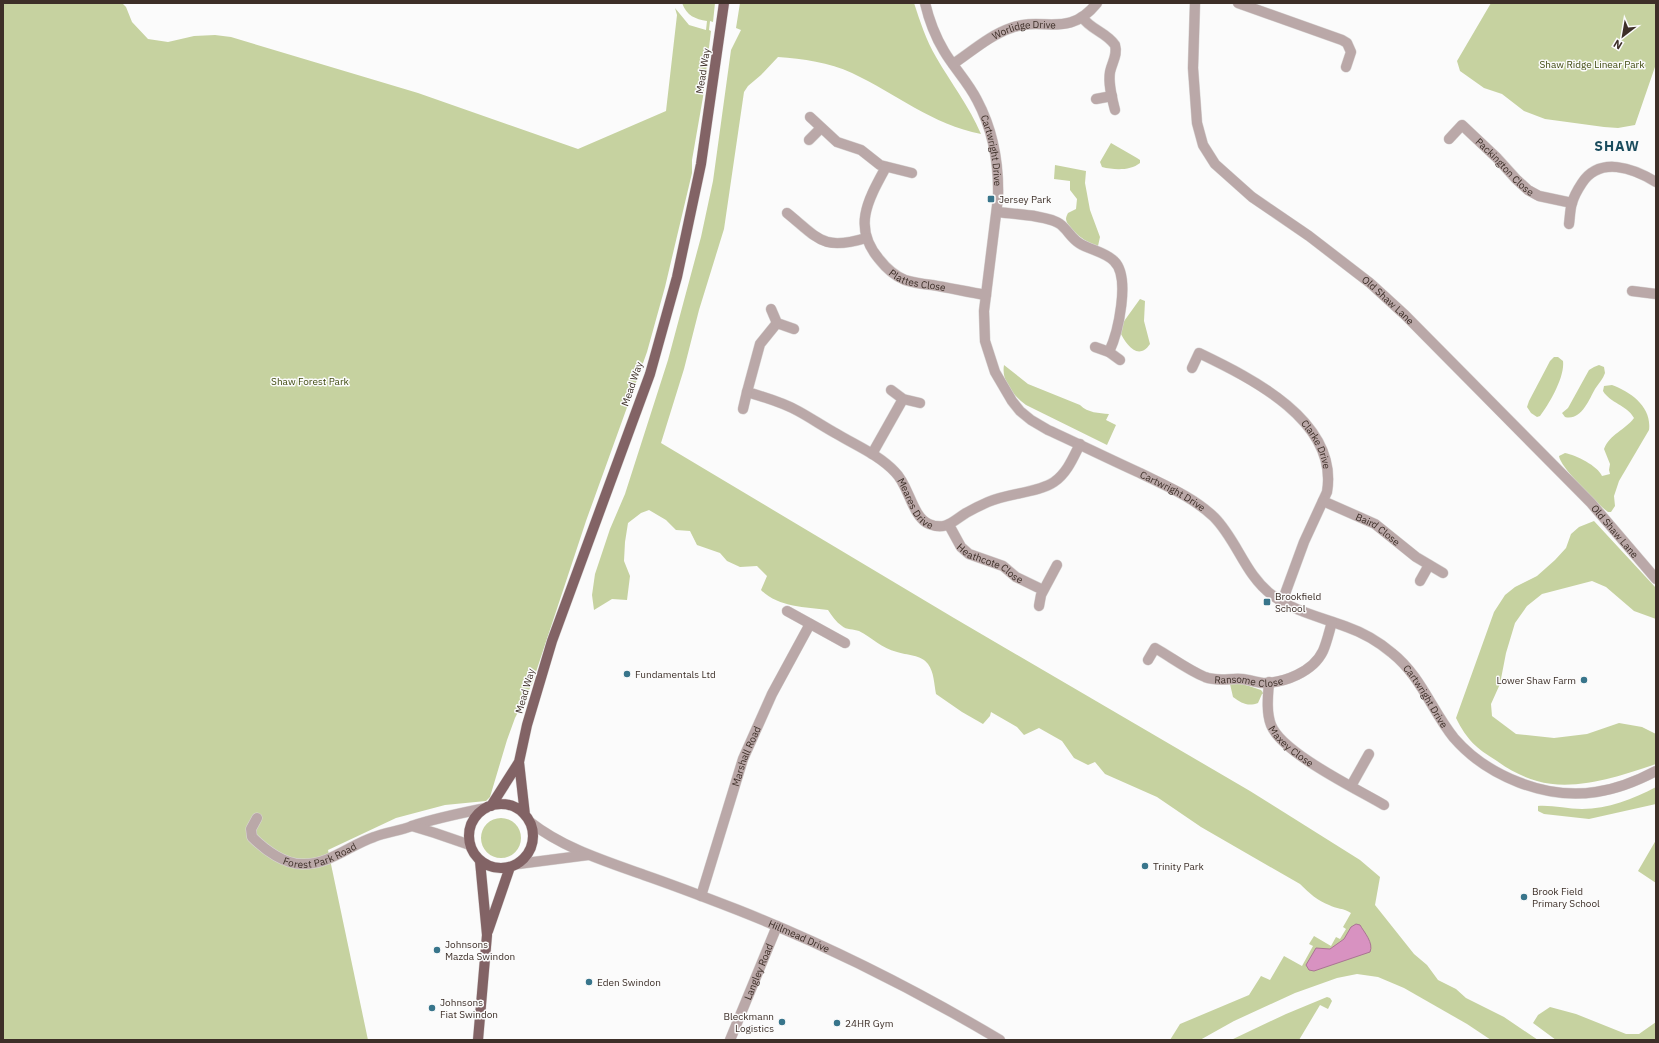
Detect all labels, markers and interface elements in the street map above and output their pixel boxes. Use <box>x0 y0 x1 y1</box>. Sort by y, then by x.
north arrow <box>1603 16 1643 56</box>
street label: Worlidge Drive <box>990 18 1056 42</box>
text: N <box>1611 37 1625 53</box>
street label: Mead Way <box>693 47 713 95</box>
park label: Shaw Ridge Linear Park <box>1540 58 1645 71</box>
street label: Cartwright Drive <box>978 113 1005 187</box>
street label: Packington Close <box>1473 135 1537 199</box>
district label: SHAW <box>1594 137 1640 155</box>
place label: Jersey Park <box>999 193 1052 206</box>
marker: Jersey Park <box>986 194 996 204</box>
street label: Plattes Close <box>886 266 947 294</box>
street label: Old Shaw Lane <box>1359 273 1417 328</box>
street label: Mead Way <box>618 360 646 408</box>
park label: Shaw Forest Park <box>271 375 350 388</box>
street label: Clarke Drive <box>1298 417 1334 470</box>
street label: Cartwright Drive <box>1138 468 1209 514</box>
street label: Meares Drive <box>895 475 936 532</box>
street label: Old Shaw Lane <box>1589 502 1642 561</box>
street label: Baird Close <box>1354 510 1403 549</box>
street label: Heathcote Close <box>954 540 1026 586</box>
place label: Brookfield School <box>1275 590 1321 615</box>
marker: Brookfield School <box>1262 597 1272 607</box>
street label: Cartwright Drive <box>1401 662 1451 731</box>
street label: Mead Way <box>512 667 538 715</box>
place label: Fundamentals Ltd <box>635 668 716 681</box>
marker: Fundamentals Ltd <box>622 669 632 679</box>
street label: Ransome Close <box>1214 672 1285 690</box>
place label: Lower Shaw Farm <box>1497 674 1576 687</box>
marker: Lower Shaw Farm <box>1579 675 1589 685</box>
street label: Maxey Close <box>1266 723 1317 770</box>
street label: Marshall Road <box>729 724 763 788</box>
street label: Forest Park Road <box>281 839 359 871</box>
place label: Trinity Park <box>1153 860 1204 873</box>
marker: Trinity Park <box>1140 861 1150 871</box>
place label: Brook Field Primary School <box>1532 885 1600 910</box>
marker: Brook Field Primary School <box>1519 892 1529 902</box>
street label: Hillmead Drive <box>766 917 832 955</box>
place label: Johnsons Mazda Swindon <box>445 938 515 963</box>
street label: Langley Road <box>741 941 776 1002</box>
marker: Johnsons Mazda Swindon <box>432 945 442 955</box>
place label: Eden Swindon <box>597 976 661 989</box>
marker: Eden Swindon <box>584 977 594 987</box>
place label: Johnsons Fiat Swindon <box>440 996 498 1021</box>
marker: Johnsons Fiat Swindon <box>427 1003 437 1013</box>
place label: Bleckmann Logistics <box>724 1010 774 1035</box>
marker: Bleckmann Logistics <box>777 1017 787 1027</box>
place label: 24HR Gym <box>845 1017 894 1030</box>
marker: 24HR Gym <box>832 1018 842 1028</box>

